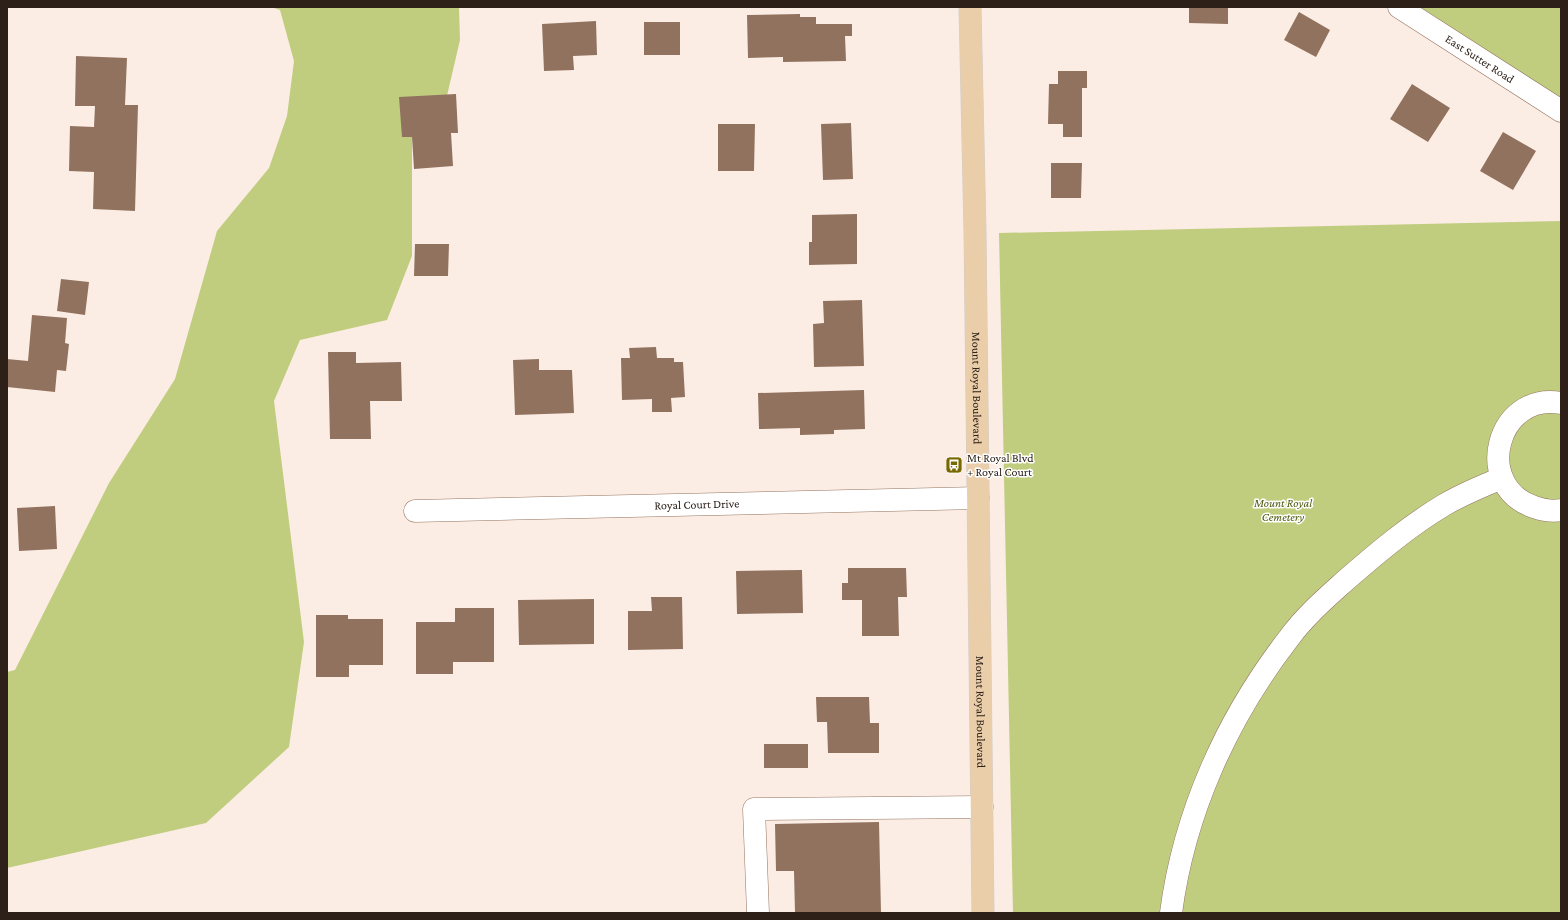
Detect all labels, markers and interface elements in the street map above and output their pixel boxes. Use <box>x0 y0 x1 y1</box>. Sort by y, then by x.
street label: East Sutter Road <box>1443 32 1517 86</box>
street label: Mount Royal Boulevard <box>969 332 985 445</box>
place label: Mt Royal Blvd + Royal Court <box>967 451 1034 479</box>
bus stop icon: Mt Royal Blvd + Royal Court <box>944 455 964 475</box>
park label: Mount Royal Cemetery <box>1253 496 1313 524</box>
street label: Royal Court Drive <box>654 497 740 512</box>
street label: Mount Royal Boulevard <box>973 656 988 769</box>

